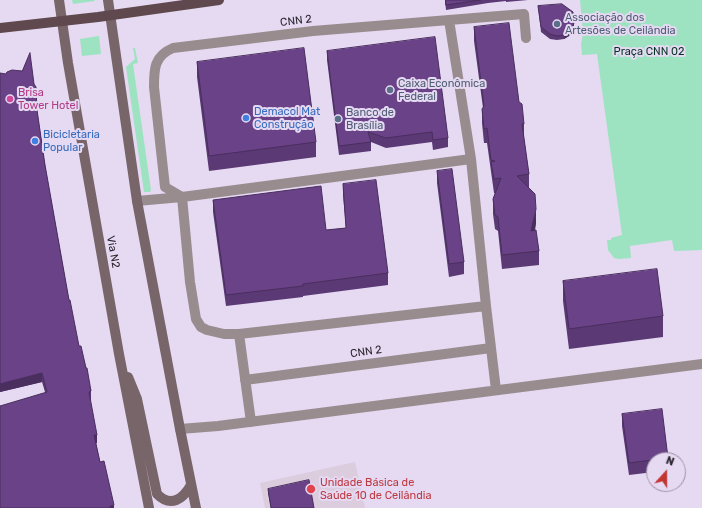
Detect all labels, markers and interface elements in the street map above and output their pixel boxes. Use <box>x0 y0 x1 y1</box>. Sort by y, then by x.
place label: Associação dos Artesões de Ceilândia <box>565 11 676 37</box>
street label: CNN 2 <box>279 13 313 29</box>
marker: Associação dos Artesões de Ceilândia <box>552 19 562 29</box>
park label: Praça CNN 02 <box>614 45 684 59</box>
place label: Caixa Econômica Federal <box>398 77 485 103</box>
marker: Caixa Econômica Federal <box>385 85 395 95</box>
place label: Brisa Tower Hotel <box>18 86 78 112</box>
marker: Brisa Tower Hotel <box>5 94 15 104</box>
place label: Demacol Mat Construção <box>254 105 320 131</box>
place label: Banco de Brasília <box>346 106 394 132</box>
marker: Demacol Mat Construção <box>241 113 251 123</box>
marker: Banco de Brasília <box>333 114 343 124</box>
place label: Bicicletaria Popular <box>43 128 100 154</box>
marker: Bicicletaria Popular <box>30 136 40 146</box>
street label: Via N2 <box>104 235 122 269</box>
street label: CNN 2 <box>349 343 383 361</box>
north arrow <box>646 452 686 492</box>
text: N <box>664 454 676 469</box>
place label: Unidade Básica de Saúde 10 de Ceilândia <box>320 476 432 502</box>
marker: Unidade Básica de Saúde 10 de Ceilândia <box>305 483 317 495</box>

